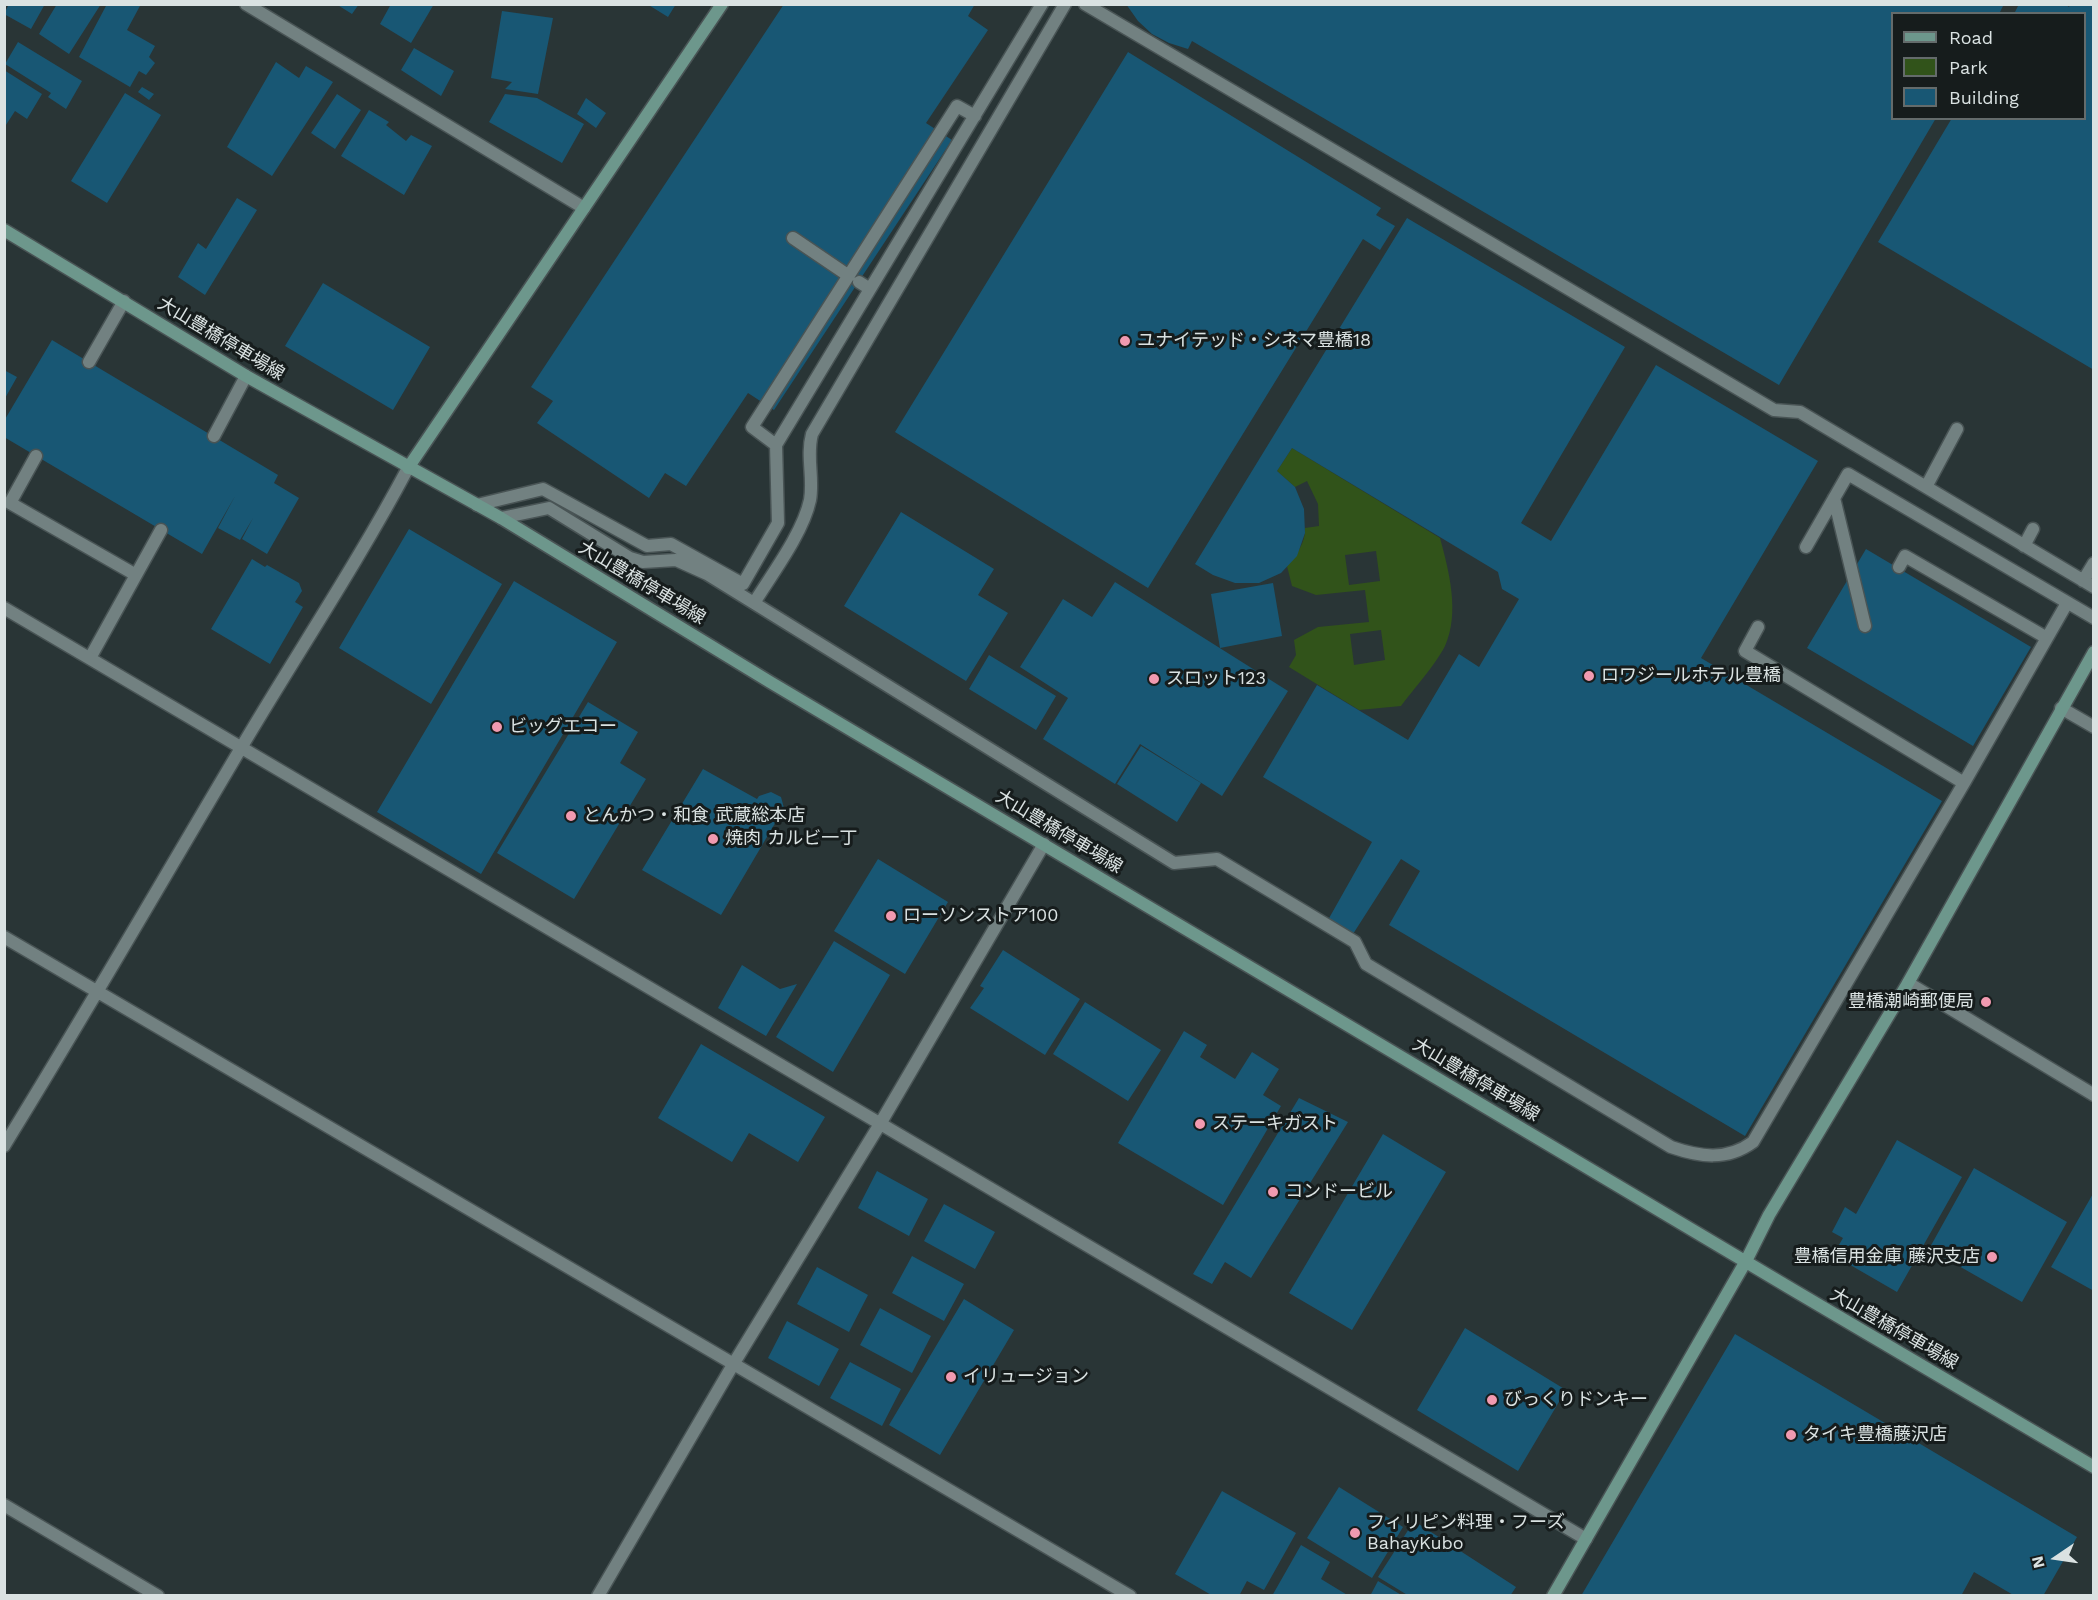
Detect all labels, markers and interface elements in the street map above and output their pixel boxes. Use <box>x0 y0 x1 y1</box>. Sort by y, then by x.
legend <box>1891 12 2086 120</box>
text: Road <box>1949 27 1993 48</box>
text: Park <box>1949 57 1988 78</box>
text: Building <box>1949 87 2019 108</box>
street label: 大山豊橋停車場線 <box>154 293 288 385</box>
place label: ユナイテッド・シネマ豊橋18 <box>1137 330 1371 352</box>
marker: ユナイテッド・シネマ豊橋18 <box>1118 334 1132 348</box>
street label: 大山豊橋停車場線 <box>575 537 709 629</box>
place label: ロワジールホテル豊橋 <box>1601 665 1781 687</box>
place label: スロット123 <box>1166 668 1266 690</box>
marker: ロワジールホテル豊橋 <box>1582 669 1596 683</box>
marker: スロット123 <box>1147 672 1161 686</box>
place label: ビッグエコー <box>509 716 617 738</box>
marker: ビッグエコー <box>490 720 504 734</box>
street label: 大山豊橋停車場線 <box>992 786 1126 878</box>
place label: とんかつ・和食 武蔵総本店 <box>583 805 805 827</box>
marker: とんかつ・和食 武蔵総本店 <box>564 809 578 823</box>
place label: 焼肉 カルビ一丁 <box>725 828 857 850</box>
marker: 焼肉 カルビ一丁 <box>706 832 720 846</box>
place label: ローソンストア100 <box>903 905 1058 927</box>
marker: ローソンストア100 <box>884 909 898 923</box>
place label: 豊橋潮崎郵便局 <box>1848 991 1974 1013</box>
marker: 豊橋潮崎郵便局 <box>1979 995 1993 1009</box>
street label: 大山豊橋停車場線 <box>1409 1034 1543 1126</box>
place label: ステーキガスト <box>1212 1113 1338 1135</box>
marker: ステーキガスト <box>1193 1117 1207 1131</box>
place label: コンドービル <box>1285 1181 1393 1203</box>
marker: コンドービル <box>1266 1185 1280 1199</box>
place label: 豊橋信用金庫 藤沢支店 <box>1794 1246 1980 1268</box>
marker: 豊橋信用金庫 藤沢支店 <box>1985 1250 1999 1264</box>
street label: 大山豊橋停車場線 <box>1826 1284 1962 1374</box>
place label: イリュージョン <box>963 1366 1089 1388</box>
marker: イリュージョン <box>944 1370 958 1384</box>
place label: びっくりドンキー <box>1504 1389 1648 1411</box>
marker: びっくりドンキー <box>1485 1393 1499 1407</box>
place label: タイキ豊橋藤沢店 <box>1803 1424 1947 1446</box>
marker: タイキ豊橋藤沢店 <box>1784 1428 1798 1442</box>
place label: フィリピン料理・フーズ BahayKubo <box>1367 1512 1565 1555</box>
marker: フィリピン料理・フーズ BahayKubo <box>1348 1526 1362 1540</box>
north arrow <box>2026 1528 2086 1588</box>
text: N <box>2027 1554 2049 1570</box>

